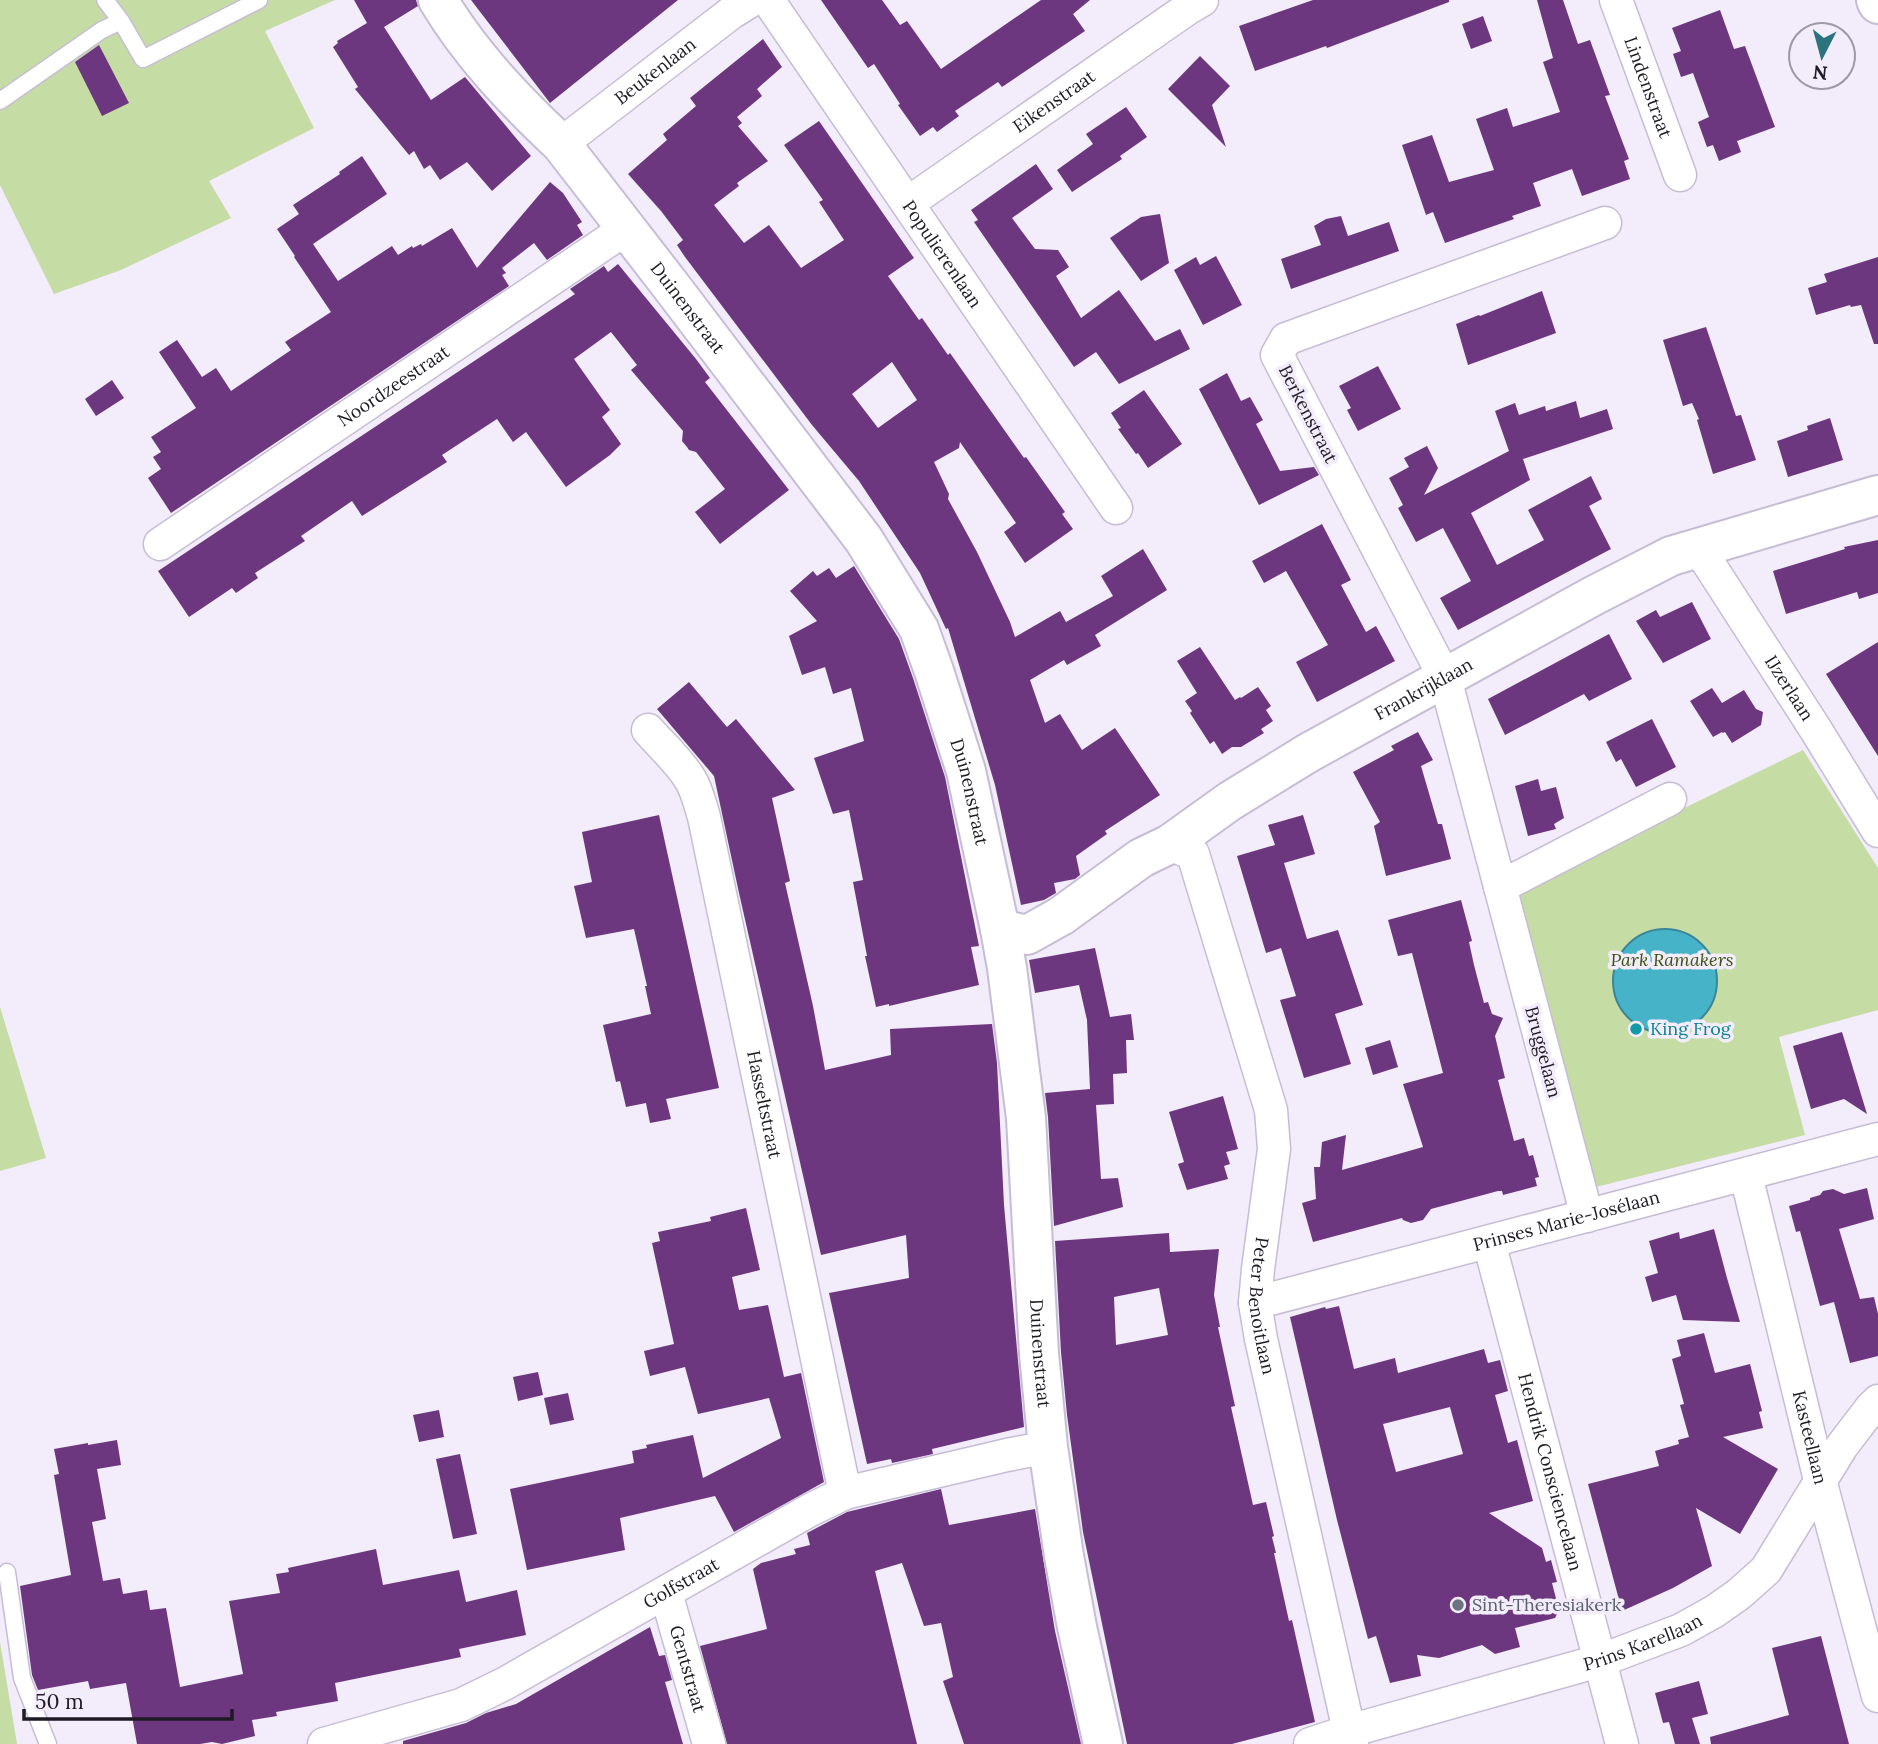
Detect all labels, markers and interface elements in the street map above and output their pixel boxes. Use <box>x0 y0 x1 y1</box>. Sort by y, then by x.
north arrow <box>1787 21 1857 91</box>
street label: Beukenlaan <box>610 32 700 109</box>
street label: Lindenstraat <box>1619 33 1677 141</box>
text: N <box>1811 60 1829 86</box>
street label: Eikenstraat <box>1008 64 1099 138</box>
street label: Populierenlaan <box>898 196 987 312</box>
street label: Duinenstraat <box>646 257 730 358</box>
street label: Noordzeestraat <box>333 340 454 431</box>
street label: Berkenstraat <box>1274 361 1343 467</box>
street label: IJzerlaan <box>1760 651 1819 725</box>
street label: Frankrijklaan <box>1370 652 1477 725</box>
street label: Duinenstraat <box>945 735 994 847</box>
park label: Park Ramakers <box>1611 948 1733 971</box>
street label: Bruggelaan <box>1520 1004 1567 1100</box>
place label: King Frog <box>1650 1017 1732 1040</box>
marker: King Frog <box>1628 1021 1644 1037</box>
street label: Hasseltstraat <box>742 1048 787 1161</box>
street label: Prinses Marie-Josélaan <box>1470 1185 1662 1256</box>
street label: Peter Benoitlaan <box>1244 1236 1281 1377</box>
street label: Duinenstraat <box>1025 1298 1056 1409</box>
street label: Hendrik Consciencelaan <box>1513 1370 1588 1573</box>
street label: Kasteellaan <box>1788 1388 1833 1487</box>
street label: Golfstraat <box>639 1552 723 1614</box>
place label: Sint-Theresiakerk <box>1472 1593 1622 1616</box>
marker: Sint-Theresiakerk <box>1450 1597 1466 1613</box>
street label: Prins Karellaan <box>1581 1608 1706 1676</box>
street label: Gentstraat <box>665 1623 711 1715</box>
scale bar <box>24 1678 233 1722</box>
text: 50 m <box>35 1688 84 1715</box>

